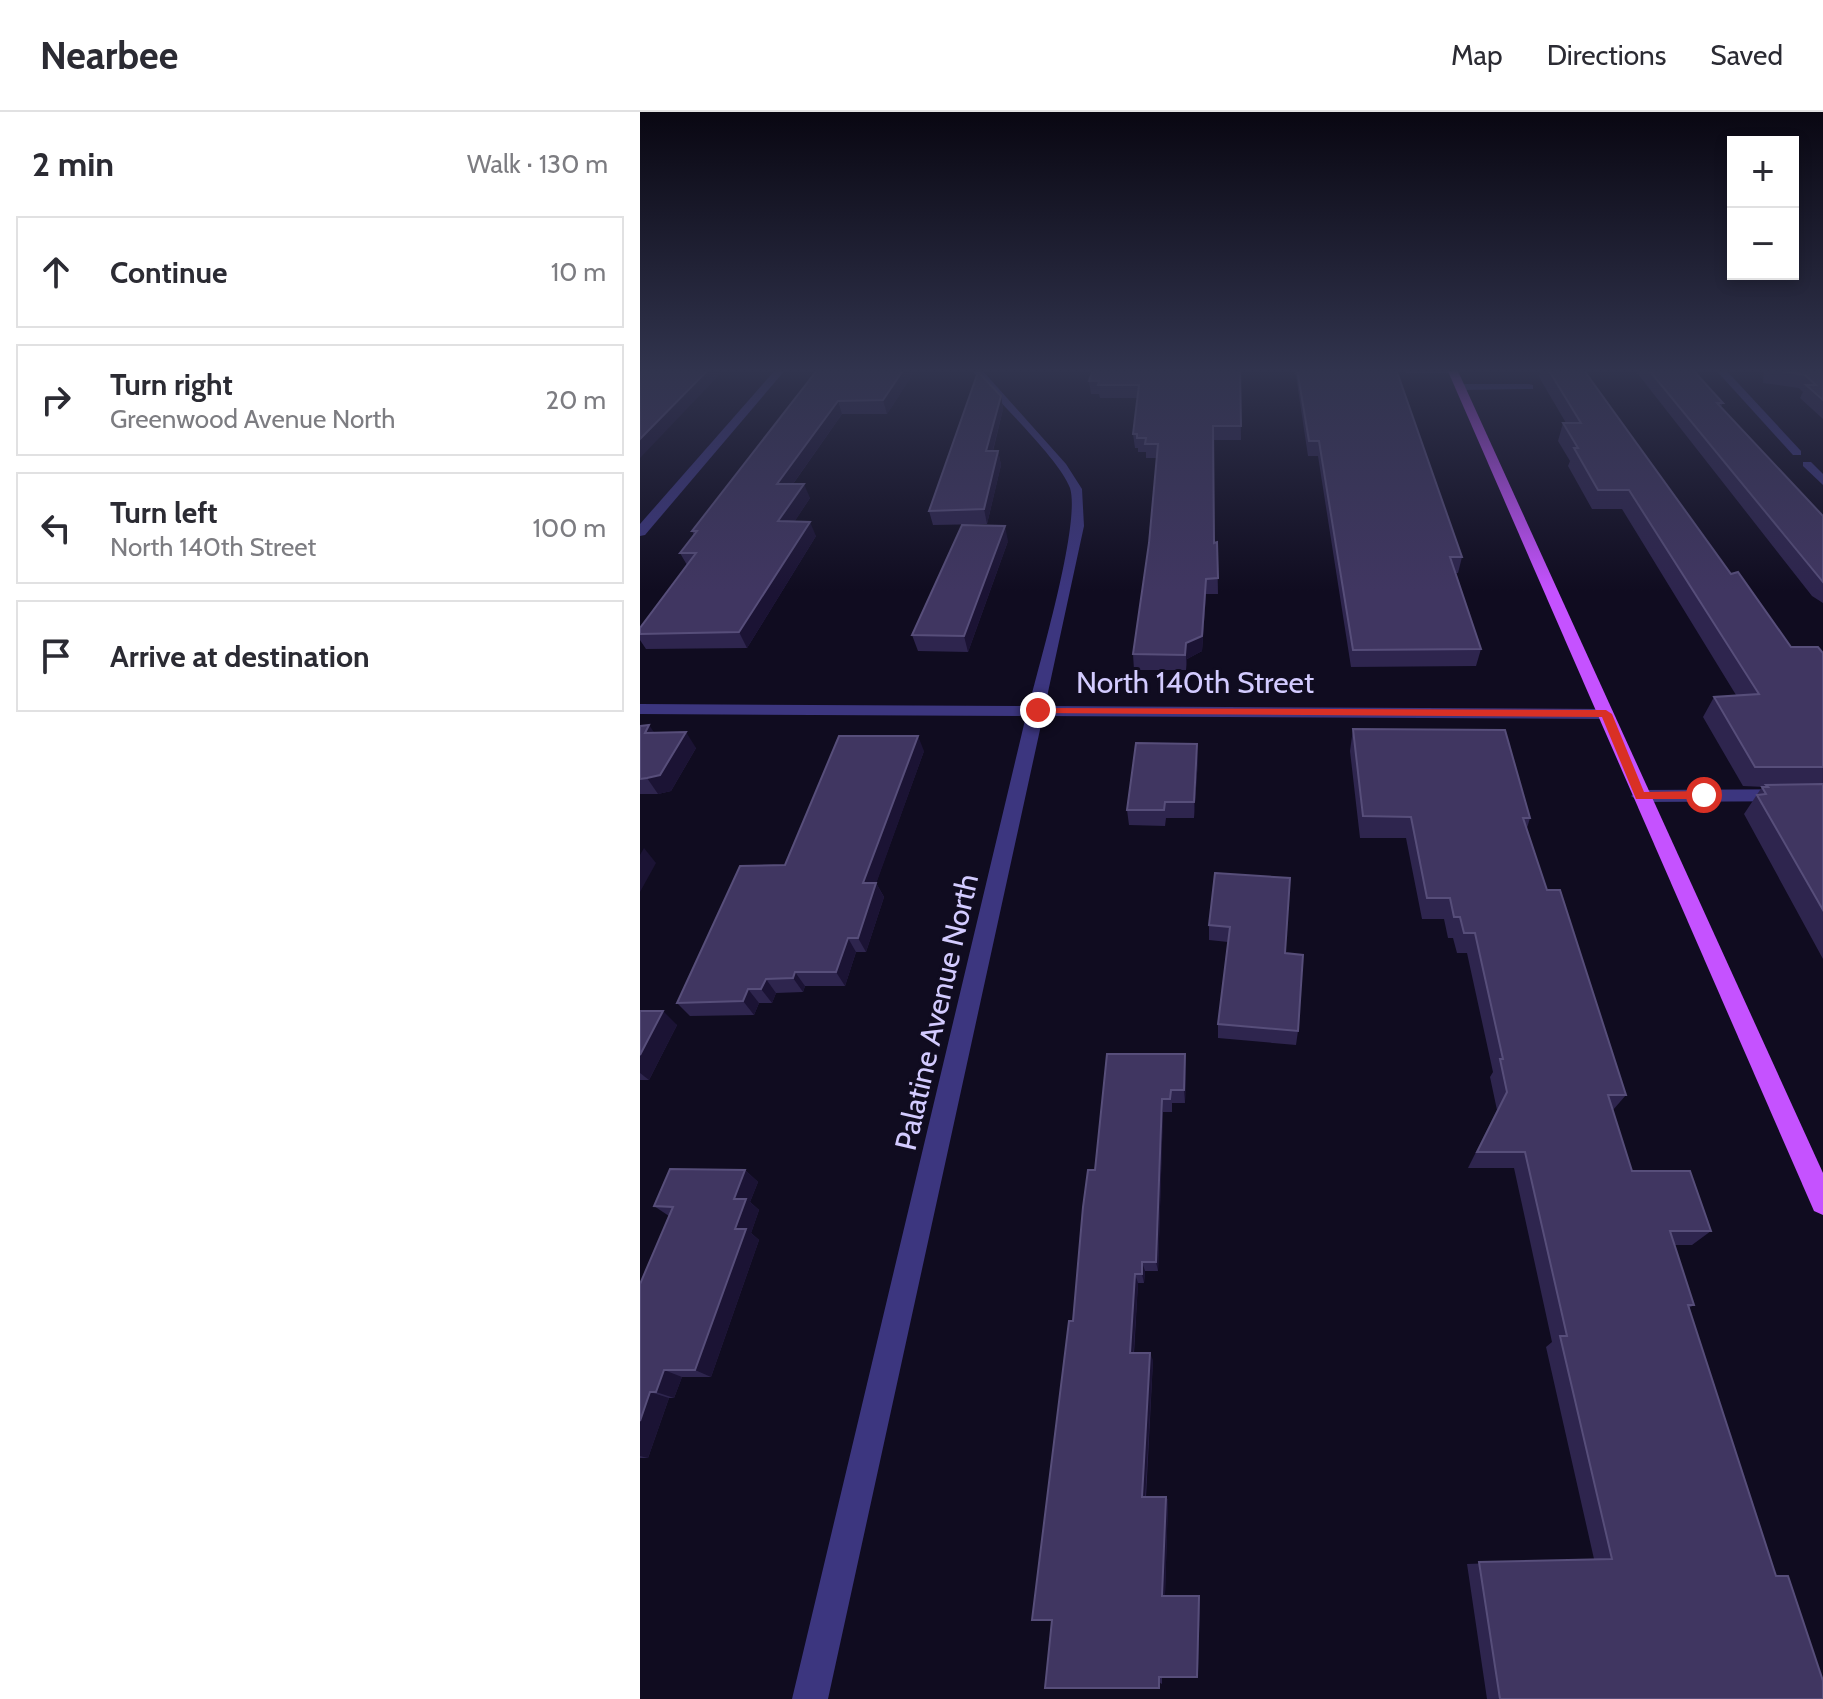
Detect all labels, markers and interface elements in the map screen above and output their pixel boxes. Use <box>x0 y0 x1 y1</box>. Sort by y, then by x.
text: Nearbee <box>40 32 178 79</box>
text: Map <box>1451 38 1503 72</box>
text: Directions <box>1547 38 1666 72</box>
text: Saved <box>1710 38 1783 72</box>
map controls <box>1727 136 1799 280</box>
button: + <box>1727 136 1799 208</box>
text: 2 min <box>32 143 114 185</box>
text: Walk · 130 m <box>467 148 608 180</box>
button: − <box>1727 208 1799 280</box>
icon: ahead <box>34 250 78 294</box>
text: Continue <box>110 254 227 291</box>
text: 10 m <box>551 256 606 288</box>
text: Turn right <box>110 366 233 403</box>
icon: right <box>34 378 78 422</box>
text: 20 m <box>546 384 606 416</box>
text: Greenwood Avenue North <box>110 403 395 435</box>
text: Turn left <box>110 494 218 531</box>
icon: left <box>34 506 78 550</box>
text: 100 m <box>533 512 606 544</box>
text: North 140th Street <box>110 531 316 563</box>
icon: arrive <box>34 634 78 678</box>
text: Arrive at destination <box>110 638 370 675</box>
street label: North 140th Street <box>1076 664 1314 701</box>
route end <box>1020 692 1056 728</box>
route start <box>1686 777 1722 813</box>
street label: Palatine Avenue North <box>887 870 986 1154</box>

